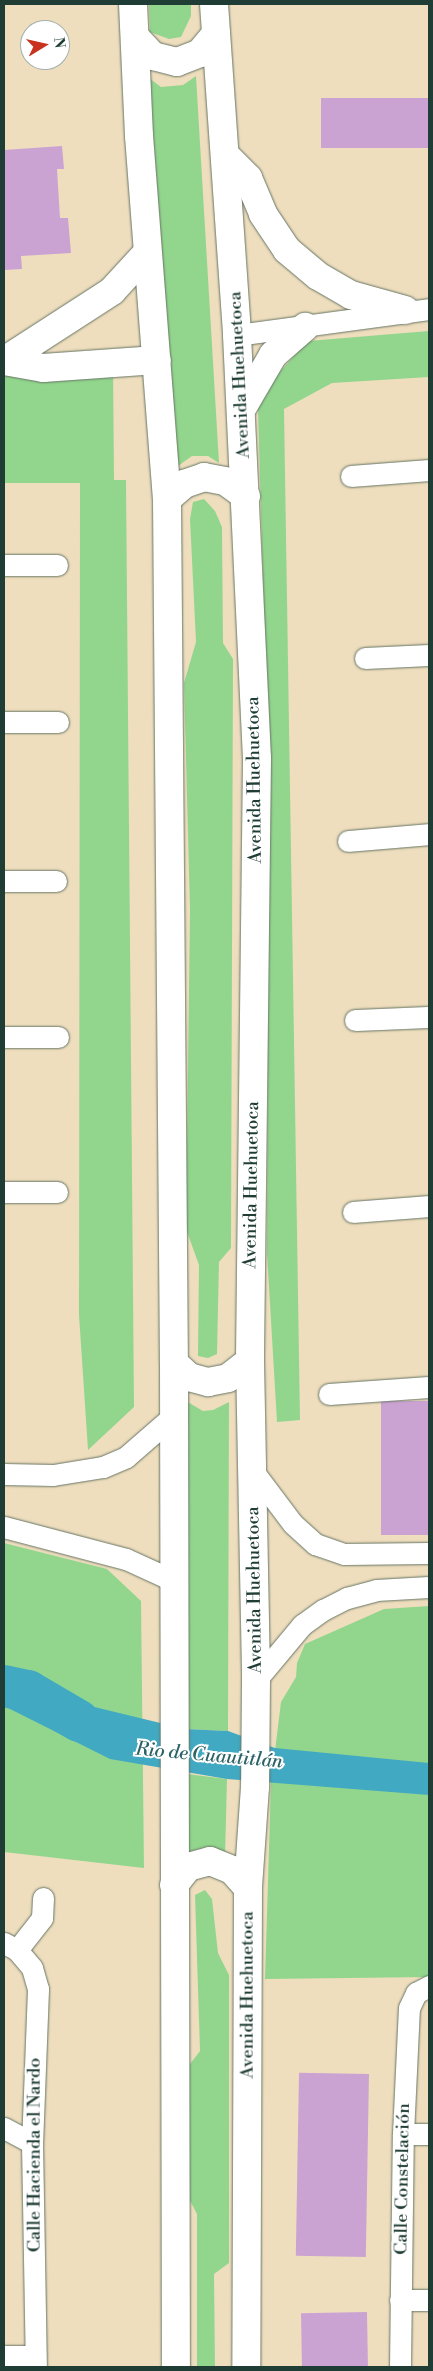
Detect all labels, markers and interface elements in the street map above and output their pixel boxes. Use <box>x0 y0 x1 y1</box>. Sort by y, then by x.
north arrow <box>20 20 70 70</box>
text: N <box>49 36 69 50</box>
street label: Avenida Huehuetoca <box>225 291 255 459</box>
street label: Avenida Huehuetoca <box>243 696 267 864</box>
street label: Avenida Huehuetoca <box>240 1101 264 1269</box>
street label: Avenida Huehuetoca <box>243 1506 267 1674</box>
water label: Rio de Cuautitlán <box>134 1738 284 1774</box>
street label: Avenida Huehuetoca <box>237 1911 259 2079</box>
street label: Calle Hacienda el Nardo <box>24 2058 46 2252</box>
street label: Calle Constelación <box>391 2103 415 2255</box>

